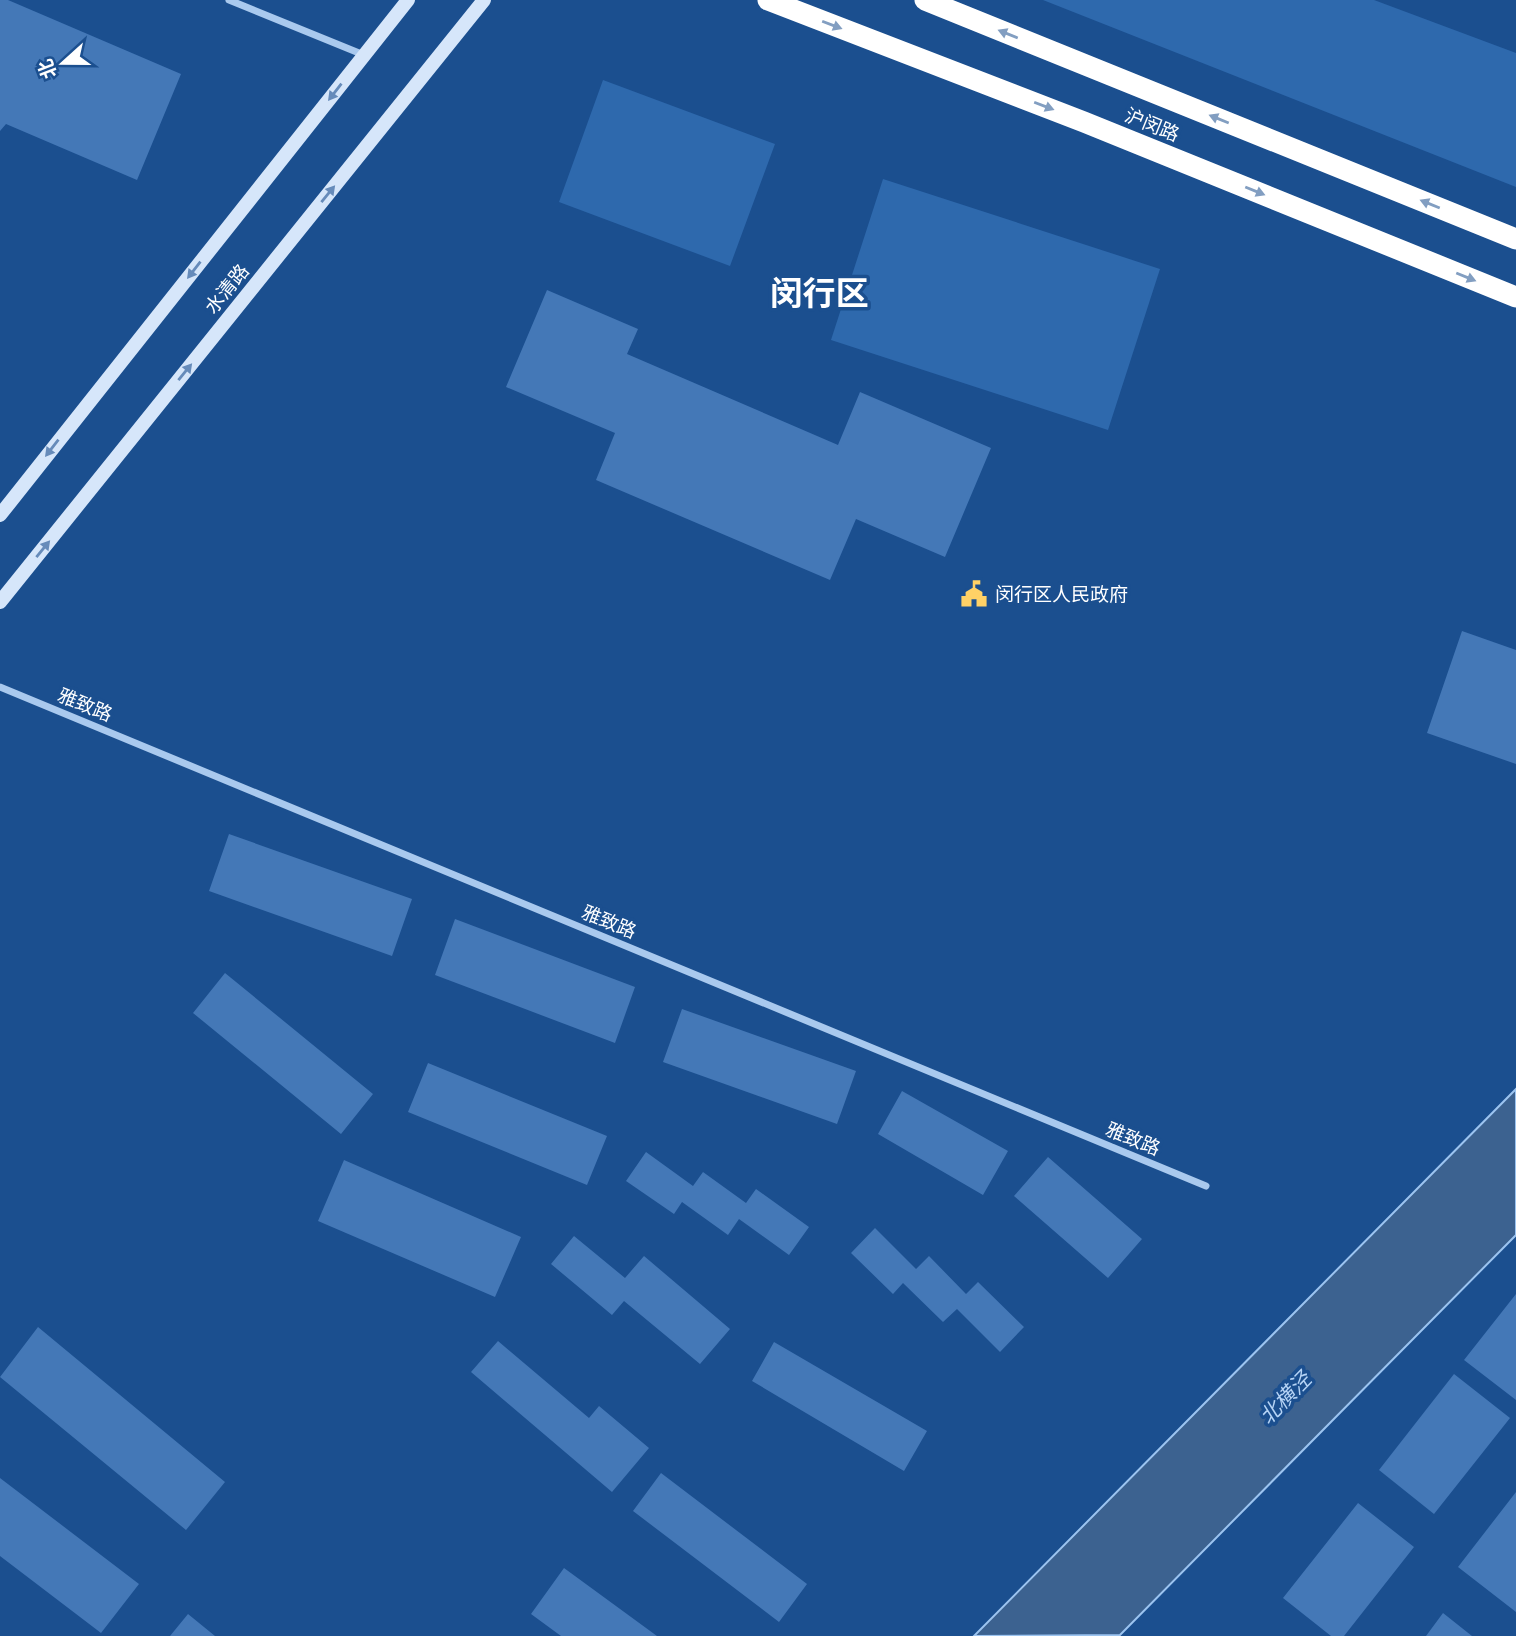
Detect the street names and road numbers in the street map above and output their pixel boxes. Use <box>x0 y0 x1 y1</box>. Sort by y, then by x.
street label: 沪闵路 <box>1121 102 1183 148</box>
street label: 水清路 <box>199 258 255 320</box>
street label: 雅致路 <box>54 682 116 728</box>
street label: 雅致路 <box>578 899 640 945</box>
street label: 雅致路 <box>1102 1116 1164 1162</box>

